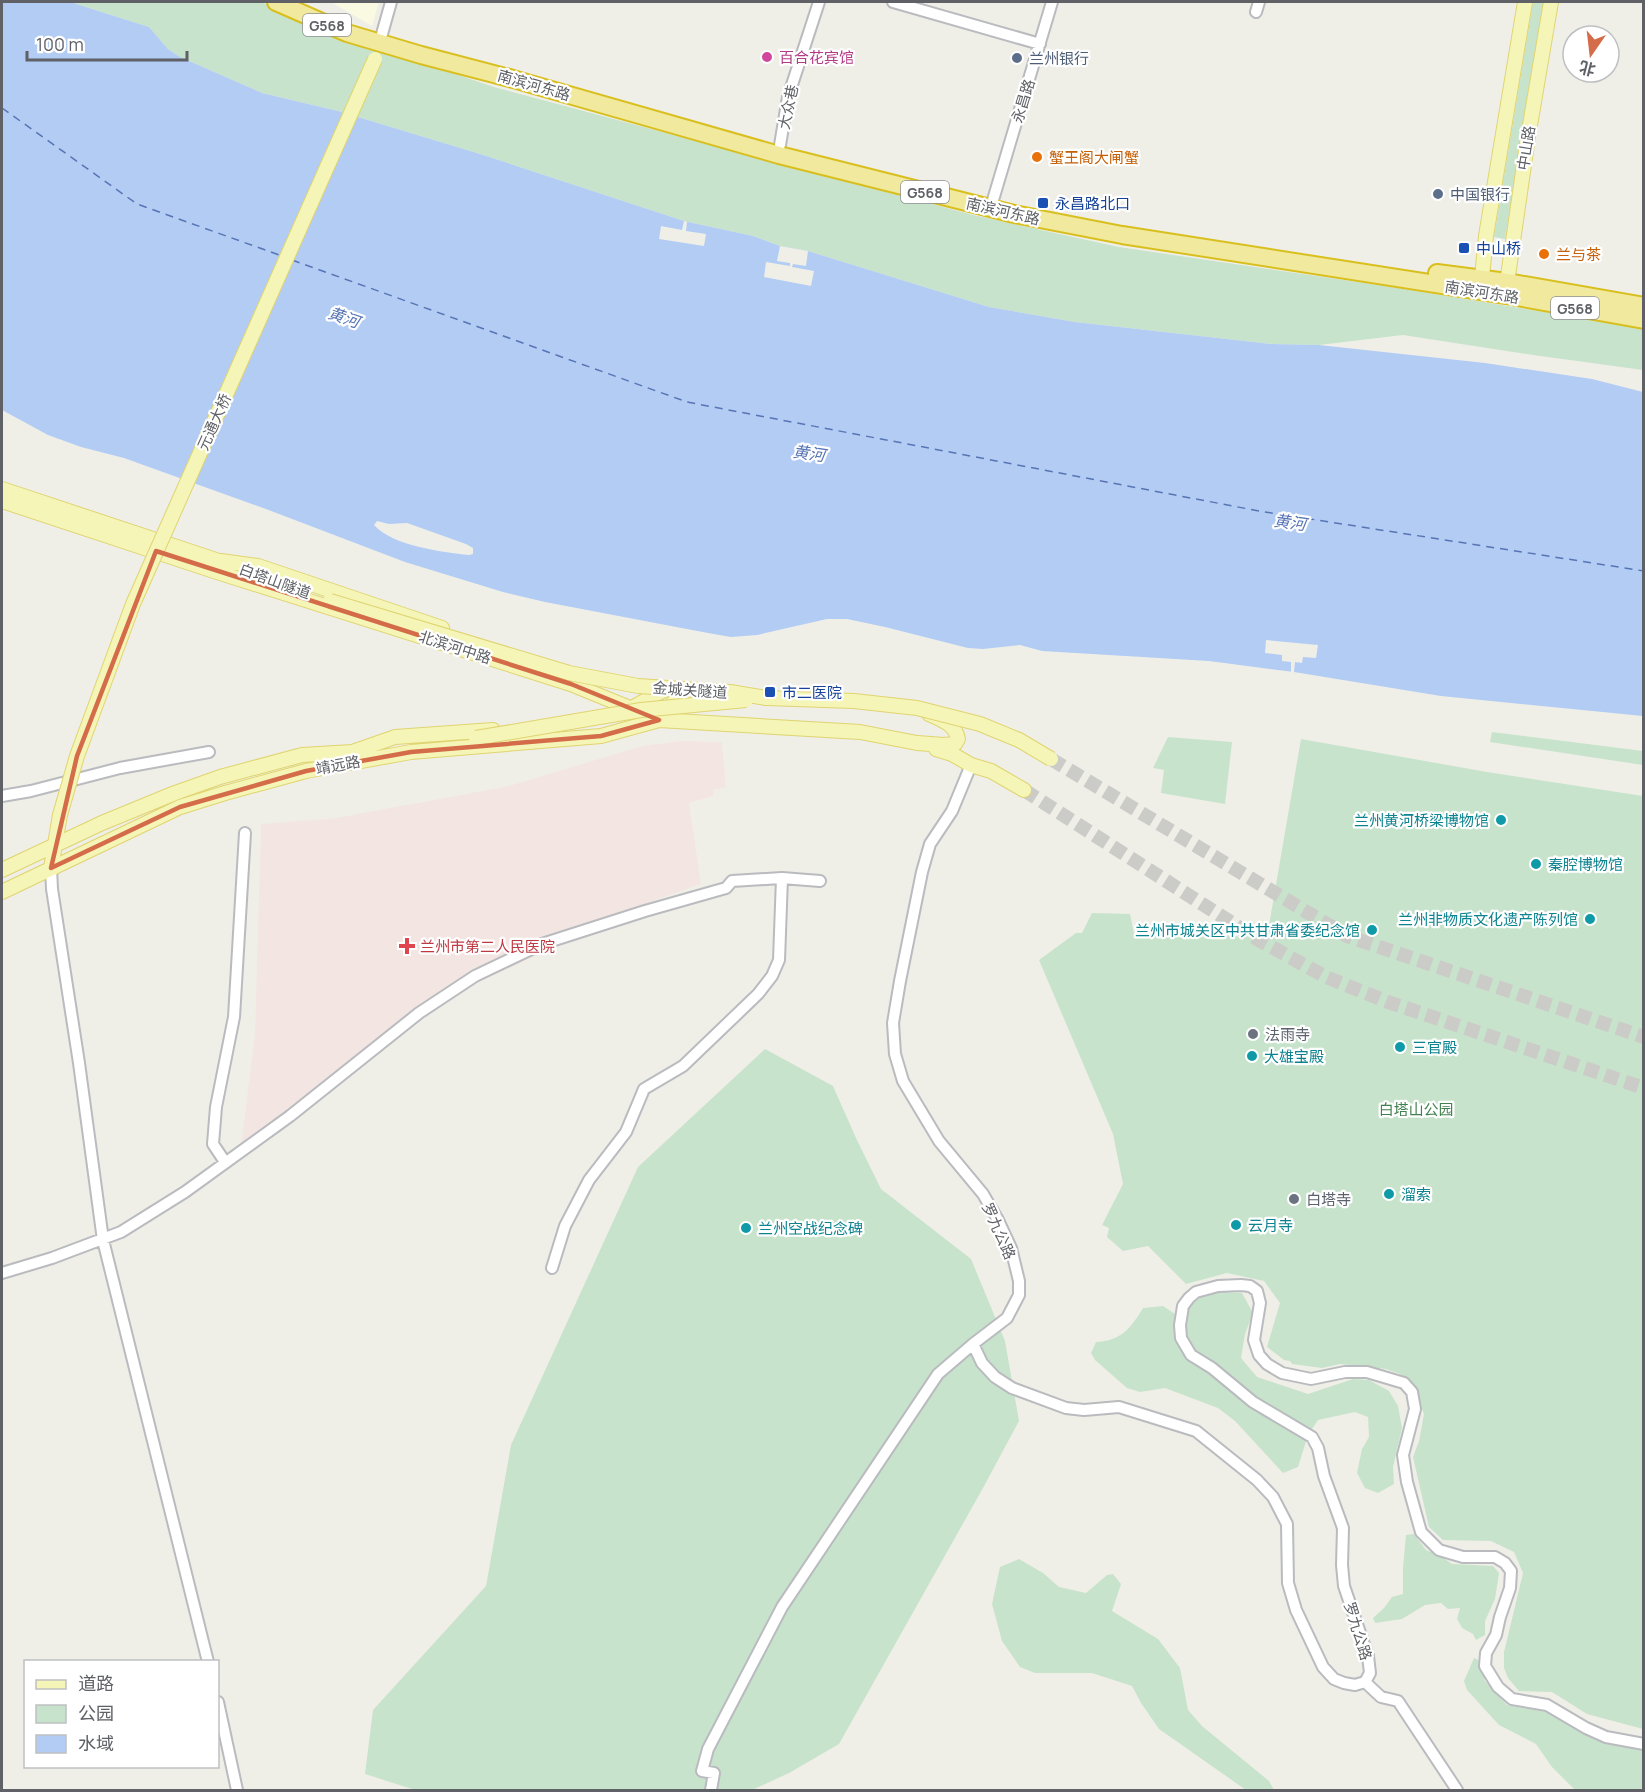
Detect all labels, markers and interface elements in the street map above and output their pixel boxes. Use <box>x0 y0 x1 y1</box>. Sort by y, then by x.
road number: G568 <box>303 14 351 36</box>
scale bar <box>27 24 188 62</box>
north arrow <box>1561 24 1621 84</box>
text: 100 m <box>36 32 84 56</box>
place label: 百合花宾馆 <box>779 47 854 68</box>
place label: 兰州银行 <box>1029 48 1089 69</box>
marker: 百合花宾馆 <box>760 50 774 64</box>
marker: 兰州银行 <box>1010 51 1024 65</box>
text: 北 <box>1577 56 1598 81</box>
street label: 南滨河东路 <box>495 65 573 105</box>
street label: 永昌路 <box>1006 76 1040 126</box>
street label: 大众巷 <box>773 83 803 131</box>
street label: 中山路 <box>1512 124 1540 172</box>
place label: 蟹王阁大闸蟹 <box>1049 147 1139 168</box>
marker: 蟹王阁大闸蟹 <box>1030 150 1044 164</box>
road number: G568 <box>901 181 949 203</box>
place label: 中国银行 <box>1450 184 1510 205</box>
marker: 中国银行 <box>1431 187 1445 201</box>
street label: 南滨河东路 <box>964 192 1042 230</box>
place label: 永昌路北口 <box>1055 193 1130 214</box>
marker: 永昌路北口 <box>1036 196 1050 210</box>
place label: 中山桥 <box>1476 238 1521 259</box>
marker: 中山桥 <box>1457 241 1471 255</box>
place label: 兰与茶 <box>1556 244 1601 265</box>
marker: 兰与茶 <box>1537 247 1551 261</box>
street label: 南滨河东路 <box>1443 276 1521 308</box>
road number: G568 <box>1551 297 1599 319</box>
water label: 黄河 <box>325 301 366 334</box>
street label: 元通大桥 <box>192 390 236 454</box>
water label: 黄河 <box>792 440 829 467</box>
water label: 黄河 <box>1273 509 1310 536</box>
street label: 白塔山隧道 <box>236 558 314 604</box>
street label: 北滨河中路 <box>416 625 494 669</box>
street label: 金城关隧道 <box>652 677 728 703</box>
place label: 市二医院 <box>782 682 842 703</box>
marker: 市二医院 <box>763 685 777 699</box>
street label: 靖远路 <box>314 751 362 779</box>
place label: 兰州黄河桥梁博物馆 <box>1354 810 1489 831</box>
marker: 兰州黄河桥梁博物馆 <box>1494 813 1508 827</box>
place label: 秦腔博物馆 <box>1548 854 1623 875</box>
marker: 秦腔博物馆 <box>1529 857 1543 871</box>
place label: 兰州非物质文化遗产陈列馆 <box>1398 909 1578 930</box>
marker: 兰州非物质文化遗产陈列馆 <box>1583 912 1597 926</box>
place label: 兰州市城关区中共甘肃省委纪念馆 <box>1135 920 1360 941</box>
marker: 兰州市城关区中共甘肃省委纪念馆 <box>1365 923 1379 937</box>
place label: 兰州市第二人民医院 <box>420 936 555 957</box>
marker: 兰州市第二人民医院 <box>398 937 416 955</box>
place label: 法雨寺 <box>1265 1024 1310 1045</box>
marker: 法雨寺 <box>1246 1027 1260 1041</box>
place label: 三官殿 <box>1412 1037 1457 1058</box>
marker: 三官殿 <box>1393 1040 1407 1054</box>
place label: 大雄宝殿 <box>1264 1046 1324 1067</box>
marker: 大雄宝殿 <box>1245 1049 1259 1063</box>
park label: 白塔山公园 <box>1378 1099 1454 1120</box>
place label: 溜索 <box>1401 1184 1431 1205</box>
marker: 溜索 <box>1382 1187 1396 1201</box>
place label: 白塔寺 <box>1306 1189 1351 1210</box>
marker: 白塔寺 <box>1287 1192 1301 1206</box>
street label: 罗九公路 <box>977 1199 1021 1263</box>
place label: 云月寺 <box>1248 1215 1293 1236</box>
place label: 兰州空战纪念碑 <box>758 1218 863 1239</box>
marker: 云月寺 <box>1229 1218 1243 1232</box>
marker: 兰州空战纪念碑 <box>739 1221 753 1235</box>
street label: 罗九公路 <box>1339 1599 1377 1663</box>
legend <box>24 1660 219 1768</box>
text: 道路 <box>78 1671 114 1695</box>
text: 公园 <box>78 1701 114 1725</box>
text: 水域 <box>78 1731 114 1755</box>

